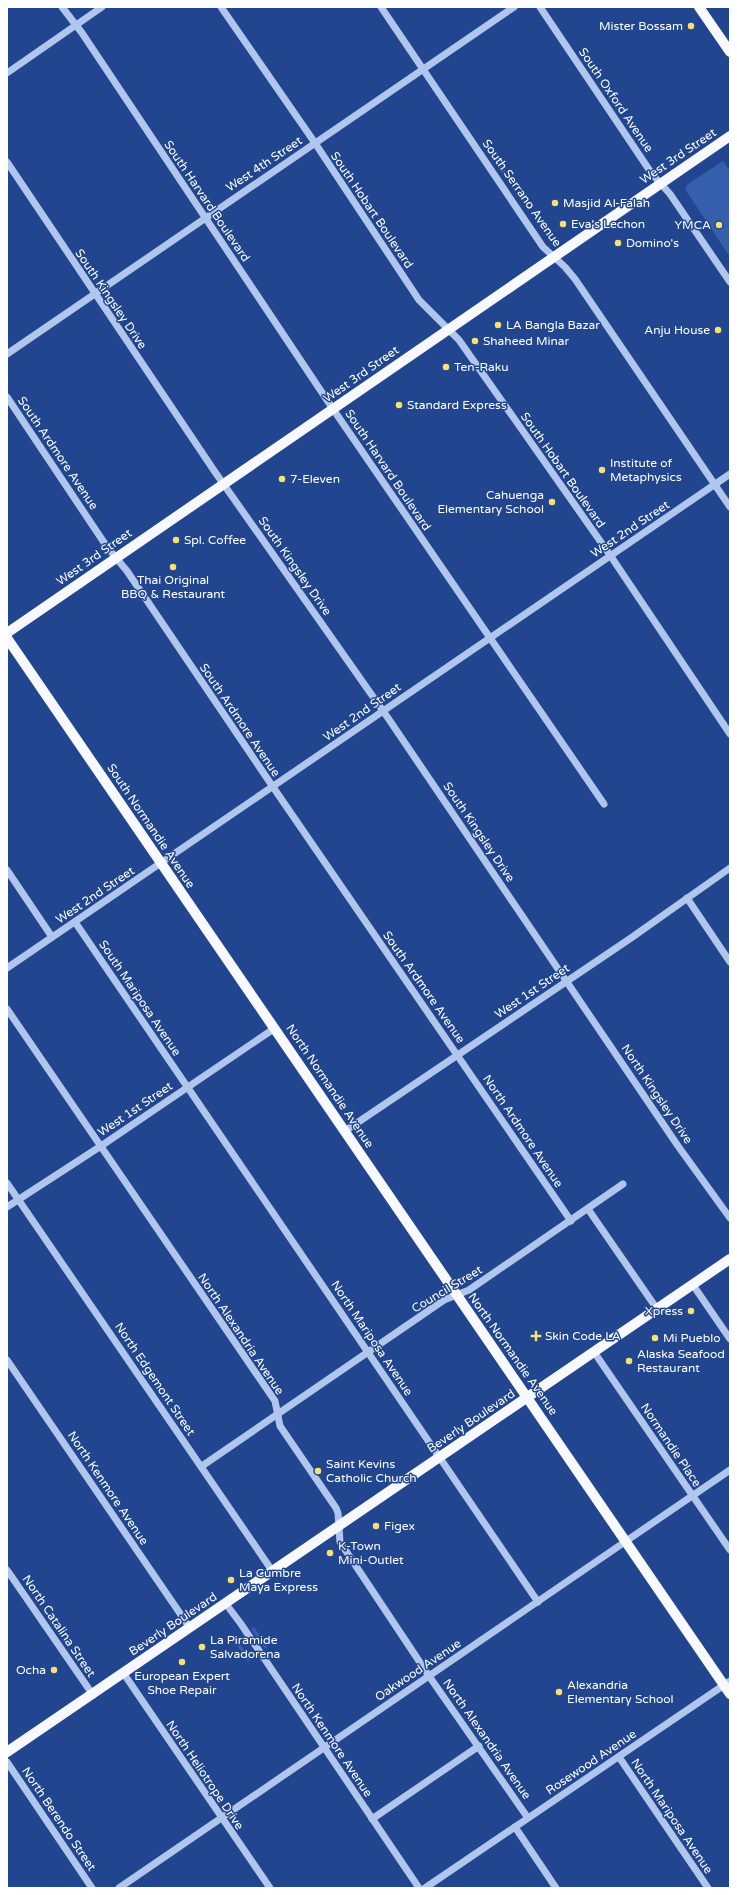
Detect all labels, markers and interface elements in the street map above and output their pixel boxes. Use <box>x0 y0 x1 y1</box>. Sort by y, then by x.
place label: Mister Bossam <box>599 19 683 33</box>
marker: Mister Bossam <box>686 21 696 31</box>
street label: South Oxford Avenue <box>576 45 656 155</box>
street label: West 3rd Street <box>637 125 719 187</box>
street label: West 4th Street <box>223 133 305 195</box>
street label: South Serrano Avenue <box>480 137 565 250</box>
street label: South Harvard Boulevard <box>161 138 253 264</box>
street label: South Hobart Boulevard <box>328 149 416 271</box>
place label: Masjid Al-Falah <box>563 196 650 210</box>
marker: Masjid Al-Falah <box>550 198 560 208</box>
place label: Eva's Lechon <box>571 217 645 231</box>
place label: YMCA <box>674 218 711 232</box>
marker: Eva's Lechon <box>558 219 568 229</box>
marker: YMCA <box>714 220 724 230</box>
place label: Domino's <box>626 236 679 250</box>
marker: Domino's <box>613 238 623 248</box>
street label: South Kingsley Drive <box>72 246 150 352</box>
place label: LA Bangla Bazar <box>506 318 600 332</box>
marker: LA Bangla Bazar <box>493 320 503 330</box>
place label: Anju House <box>644 323 710 337</box>
marker: Anju House <box>713 325 723 335</box>
place label: Shaheed Minar <box>483 334 569 348</box>
marker: Shaheed Minar <box>470 336 480 346</box>
street label: West 3rd Street <box>321 343 402 405</box>
place label: Ten-Raku <box>454 360 509 374</box>
marker: Ten-Raku <box>441 362 451 372</box>
street label: South Ardmore Avenue <box>15 394 101 512</box>
place label: Standard Express <box>407 398 507 412</box>
marker: Standard Express <box>394 400 404 410</box>
street label: South Harvard Boulevard <box>342 407 434 533</box>
street label: South Hobart Boulevard <box>518 410 608 530</box>
place label: Institute of Metaphysics <box>610 456 682 484</box>
marker: Institute of Metaphysics <box>597 465 607 475</box>
place label: 7-Eleven <box>290 472 340 486</box>
marker: 7-Eleven <box>277 474 287 484</box>
place label: Cahuenga Elementary School <box>437 488 544 516</box>
marker: Cahuenga Elementary School <box>547 497 557 507</box>
street label: West 2nd Street <box>588 497 672 560</box>
street label: South Kingsley Drive <box>256 514 335 618</box>
street label: West 3rd Street <box>54 526 135 588</box>
place label: Spl. Coffee <box>184 533 246 547</box>
marker: Spl. Coffee <box>171 535 181 545</box>
marker: Thai Original BBQ & Restaurant <box>168 562 178 572</box>
place label: Thai Original BBQ & Restaurant <box>121 573 225 601</box>
street label: South Ardmore Avenue <box>197 661 283 779</box>
street label: West 2nd Street <box>320 680 404 744</box>
street label: South Normandie Avenue <box>104 761 198 891</box>
street label: South Kingsley Drive <box>440 779 518 885</box>
street label: West 2nd Street <box>53 863 137 926</box>
street label: South Ardmore Avenue <box>380 928 468 1046</box>
street label: South Mariposa Avenue <box>96 938 184 1059</box>
street label: West 1st Street <box>492 961 572 1021</box>
street label: North Normandie Avenue <box>283 1021 377 1151</box>
street label: North Kingsley Drive <box>619 1042 696 1147</box>
street label: North Ardmore Avenue <box>480 1072 566 1190</box>
street label: West 1st Street <box>95 1079 175 1139</box>
street label: Council Street <box>409 1262 485 1316</box>
street label: North Alexandria Avenue <box>195 1271 287 1398</box>
street label: North Mariposa Avenue <box>328 1278 416 1398</box>
street label: North Normandie Avenue <box>465 1290 561 1418</box>
place label: Xpress <box>645 1304 683 1318</box>
marker: Xpress <box>686 1306 696 1316</box>
street label: North Edgemont Street <box>112 1320 198 1438</box>
place label: Skin Code LA <box>545 1329 621 1343</box>
marker: Skin Code LA <box>530 1330 542 1342</box>
place label: Mi Pueblo <box>663 1331 721 1345</box>
marker: Mi Pueblo <box>650 1333 660 1343</box>
place label: Alaska Seafood Restaurant <box>637 1347 725 1375</box>
marker: Alaska Seafood Restaurant <box>624 1356 634 1366</box>
street label: Beverly Boulevard <box>424 1386 518 1456</box>
street label: Normandie Place <box>638 1401 704 1490</box>
street label: North Kenmore Avenue <box>65 1428 151 1548</box>
place label: Saint Kevins Catholic Church <box>326 1457 417 1485</box>
marker: Saint Kevins Catholic Church <box>313 1466 323 1476</box>
place label: Figex <box>384 1519 415 1533</box>
marker: Figex <box>371 1521 381 1531</box>
place label: K-Town Mini-Outlet <box>338 1539 404 1567</box>
marker: K-Town Mini-Outlet <box>325 1548 335 1558</box>
place label: La Cumbre Maya Express <box>239 1566 318 1594</box>
street label: North Catalina Street <box>20 1572 99 1680</box>
marker: La Cumbre Maya Express <box>226 1575 236 1585</box>
street label: Beverly Boulevard <box>126 1589 220 1659</box>
place label: La Piramide Salvadorena <box>210 1633 280 1661</box>
street label: Oakwood Avenue <box>372 1636 464 1704</box>
marker: La Piramide Salvadorena <box>197 1642 207 1652</box>
marker: European Expert Shoe Repair <box>177 1657 187 1667</box>
place label: Ocha <box>16 1663 46 1677</box>
marker: Ocha <box>49 1665 59 1675</box>
place label: European Expert Shoe Repair <box>134 1669 230 1697</box>
street label: North Alexandria Avenue <box>440 1676 534 1802</box>
place label: Alexandria Elementary School <box>567 1678 674 1706</box>
street label: North Kenmore Avenue <box>289 1680 375 1800</box>
marker: Alexandria Elementary School <box>554 1687 564 1697</box>
street label: North Heliotrope Drive <box>163 1718 247 1832</box>
street label: Rosewood Avenue <box>543 1726 639 1797</box>
street label: North Mariposa Avenue <box>628 1756 716 1876</box>
street label: North Berendo Street <box>19 1764 99 1874</box>

